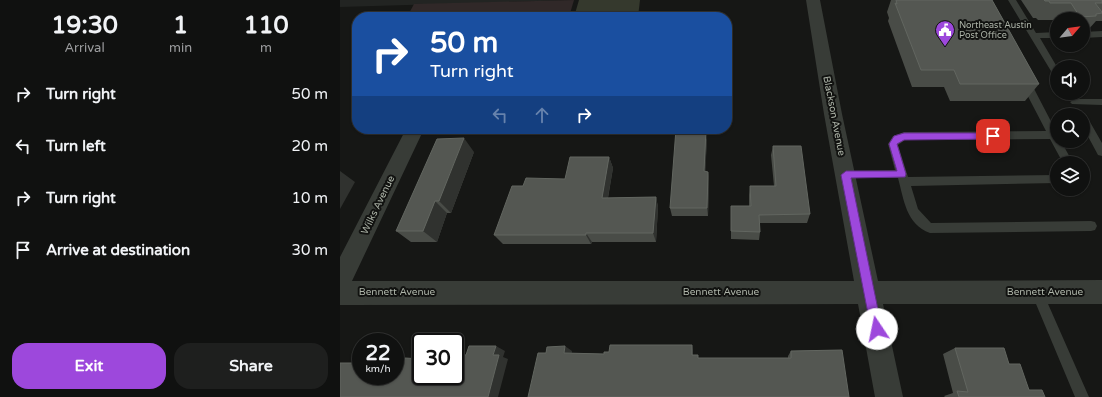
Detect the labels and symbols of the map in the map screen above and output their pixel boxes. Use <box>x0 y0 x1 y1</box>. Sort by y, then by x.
north arrow <box>1050 12 1090 52</box>
public building icon: Northeast Austin Post Office <box>934 19 956 47</box>
place label: Northeast Austin Post Office <box>959 20 1032 41</box>
street label: Blackson Avenue <box>820 75 848 157</box>
pin <box>976 119 1010 153</box>
street label: Wilks Avenue <box>359 173 397 236</box>
street label: Bennett Avenue <box>359 286 436 298</box>
street label: Bennett Avenue <box>683 286 760 298</box>
street label: Bennett Avenue <box>1007 286 1084 298</box>
position arrow <box>856 308 898 350</box>
speed limit sign: 30 <box>412 333 464 385</box>

